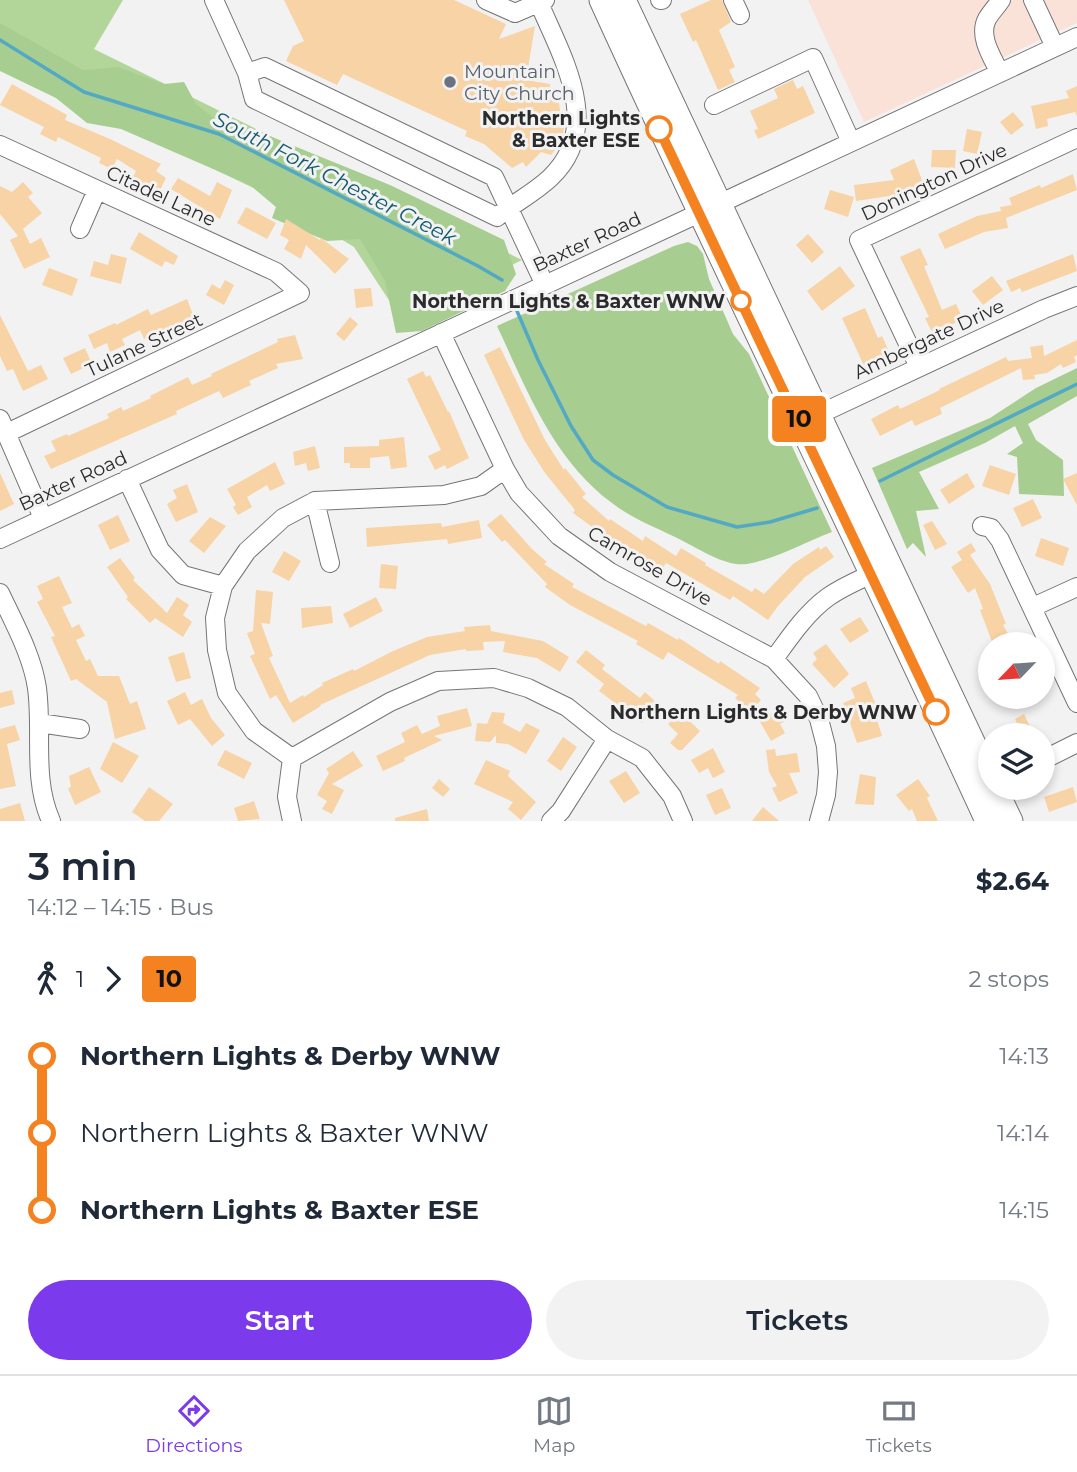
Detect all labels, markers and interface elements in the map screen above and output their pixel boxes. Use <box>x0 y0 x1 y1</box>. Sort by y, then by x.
place label: Mountain City Church <box>464 60 575 105</box>
marker: Mountain City Church <box>442 74 458 90</box>
water label: South Fork Chester Creek <box>210 106 462 251</box>
place label: Northern Lights & Baxter ESE <box>482 107 640 152</box>
marker: Northern Lights & Baxter ESE <box>646 116 672 142</box>
street label: Donington Drive <box>857 138 1011 226</box>
street label: Citadel Lane <box>103 161 219 231</box>
street label: Baxter Road <box>529 207 645 277</box>
place label: Northern Lights & Baxter WNW <box>412 290 725 313</box>
marker: Northern Lights & Baxter WNW <box>731 291 751 311</box>
street label: Ambergate Drive <box>850 294 1008 384</box>
street label: Tulane Street <box>82 308 206 382</box>
line badge: 10 <box>768 396 830 442</box>
text: 10 <box>786 404 812 433</box>
street label: Baxter Road <box>15 446 131 516</box>
street label: Camrose Drive <box>584 521 716 611</box>
north arrow <box>978 632 1055 709</box>
map controls <box>978 632 1055 800</box>
marker: Northern Lights & Derby WNW <box>923 699 949 725</box>
place label: Northern Lights & Derby WNW <box>610 701 917 724</box>
button: layers <box>978 723 1055 800</box>
text: 3 min <box>28 843 138 890</box>
text: $2.64 <box>976 865 1049 897</box>
text: 14:12 – 14:15 · Bus <box>28 893 213 921</box>
icon: walk <box>28 960 66 998</box>
icon: forward <box>94 960 132 998</box>
text: 10 <box>156 964 182 993</box>
text: 1 <box>76 965 84 993</box>
text: 2 stops <box>969 965 1049 993</box>
text: Northern Lights & Derby WNW <box>80 1040 500 1072</box>
text: 14:13 <box>999 1042 1049 1070</box>
text: Northern Lights & Baxter WNW <box>80 1117 489 1149</box>
text: 14:14 <box>997 1119 1049 1147</box>
text: Northern Lights & Baxter ESE <box>80 1194 479 1226</box>
text: 14:15 <box>999 1196 1049 1224</box>
button: Start <box>28 1280 532 1360</box>
button: Tickets <box>546 1280 1049 1360</box>
tab: Directions <box>145 1392 243 1457</box>
tab: Map <box>533 1392 575 1457</box>
tab: Tickets <box>866 1392 932 1457</box>

